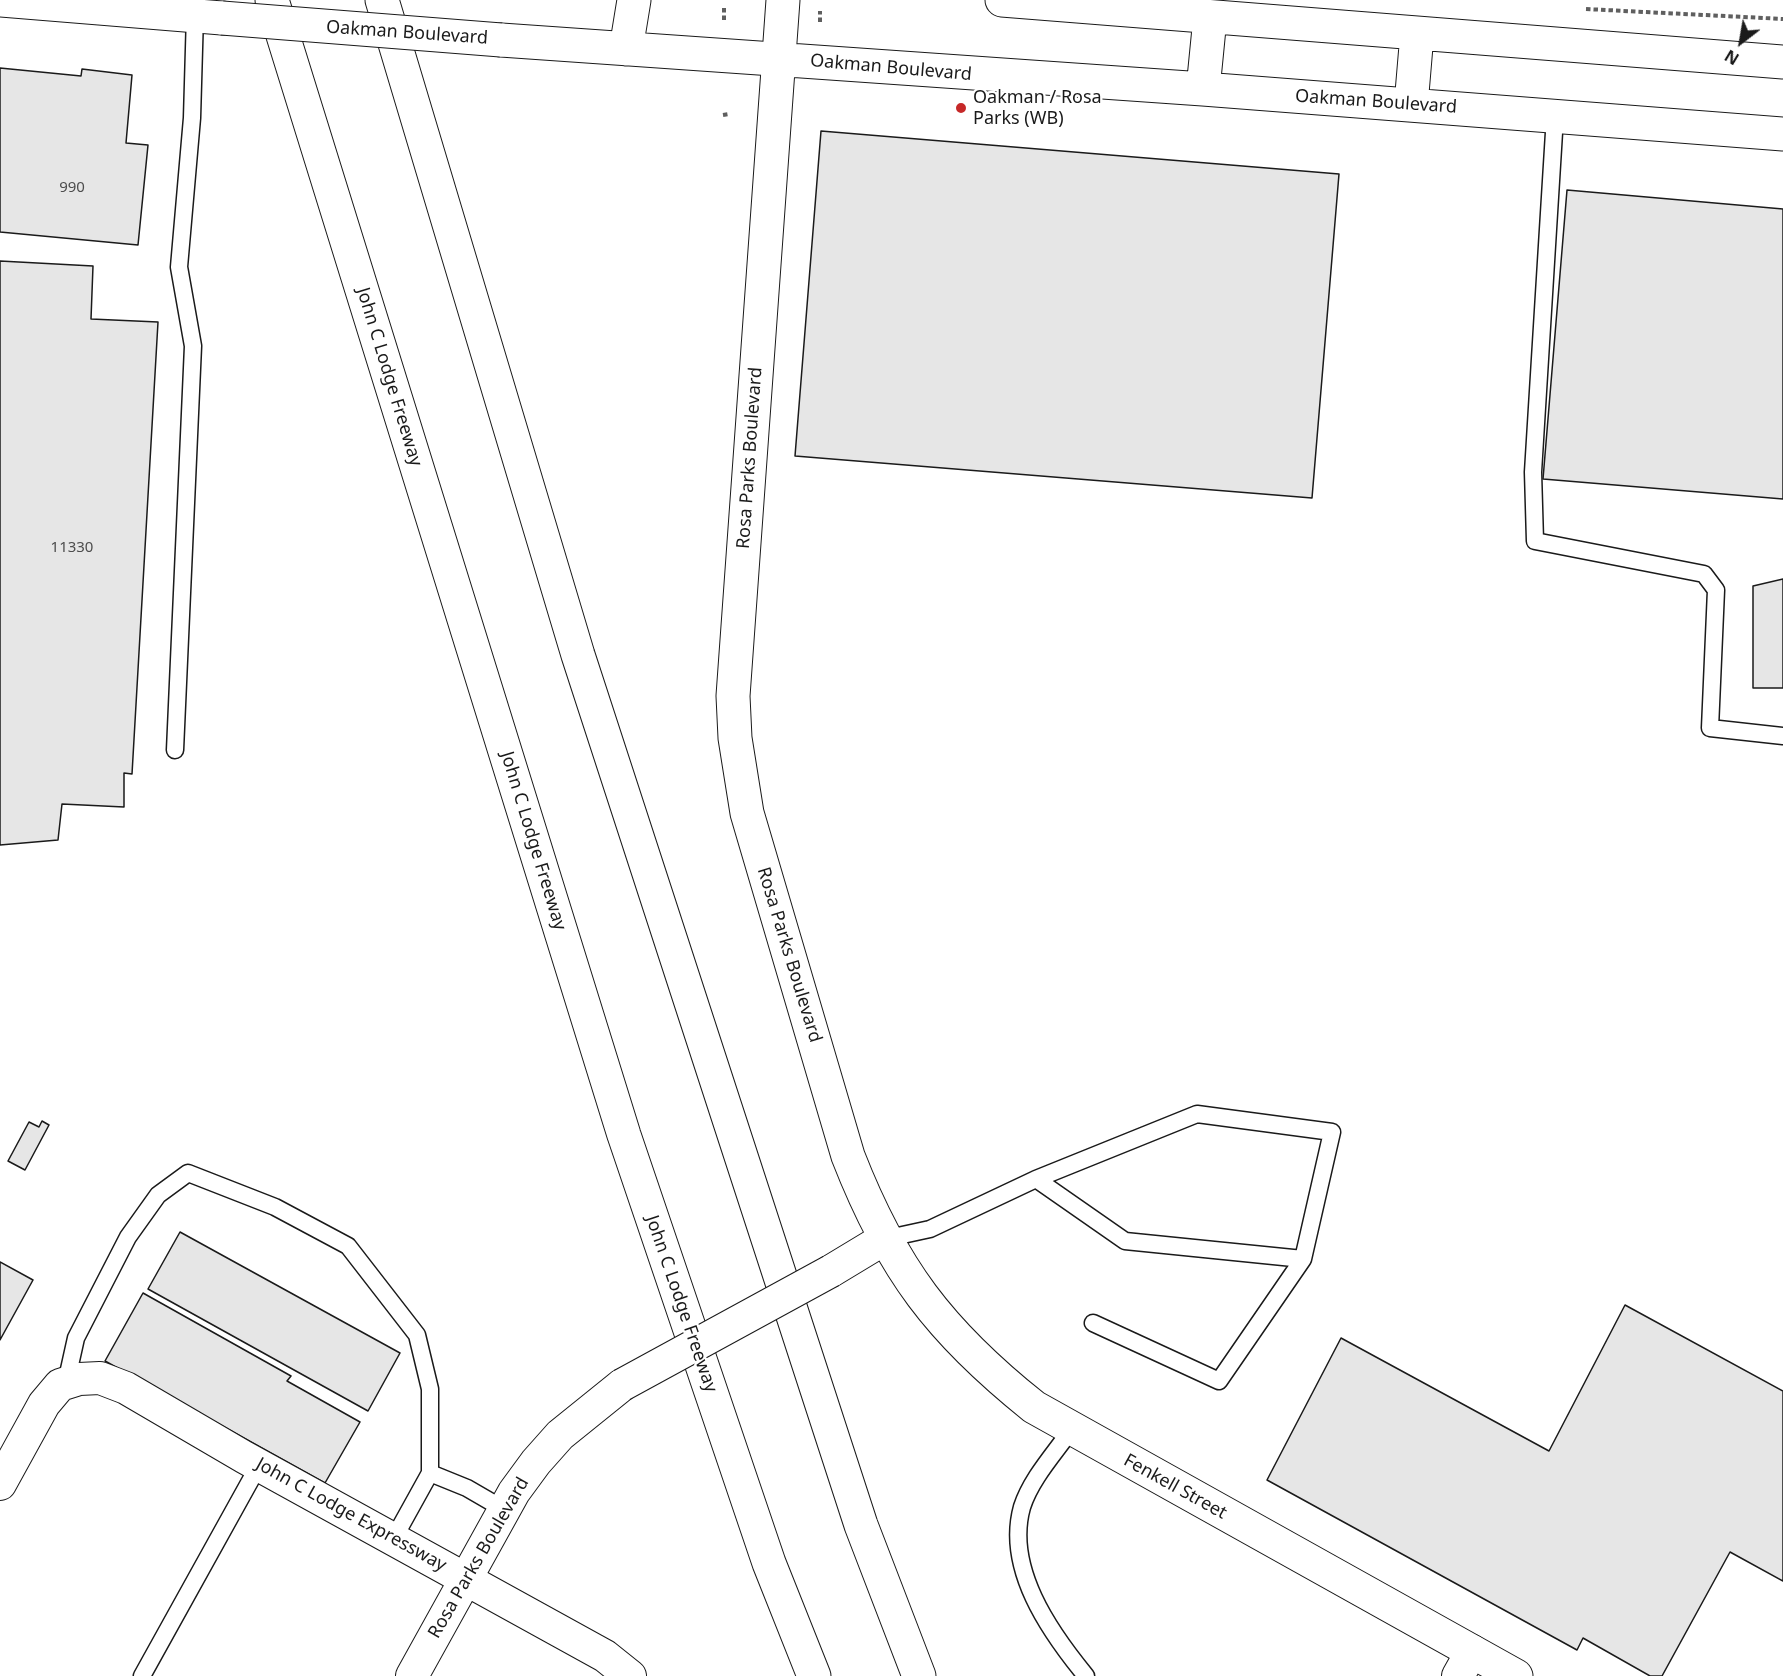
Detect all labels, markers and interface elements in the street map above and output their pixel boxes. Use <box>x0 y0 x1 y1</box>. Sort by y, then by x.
north arrow <box>1711 12 1771 72</box>
street label: Oakman Boulevard <box>325 17 489 49</box>
text: N <box>1720 45 1743 70</box>
street label: Oakman Boulevard <box>809 50 973 86</box>
street label: Oakman Boulevard <box>1294 86 1458 118</box>
place label: Oakman / Rosa Parks (WB) <box>973 87 1102 130</box>
marker: Oakman / Rosa Parks (WB) <box>954 101 968 115</box>
house number: 990 <box>59 179 85 197</box>
street label: John C Lodge Freeway <box>352 285 426 469</box>
street label: Rosa Parks Boulevard <box>733 366 767 550</box>
house number: 11330 <box>51 539 93 557</box>
street label: John C Lodge Freeway <box>496 749 570 933</box>
street label: Rosa Parks Boulevard <box>752 865 826 1045</box>
street label: John C Lodge Freeway <box>641 1213 721 1395</box>
street label: Fenkell Street <box>1120 1450 1230 1524</box>
street label: John C Lodge Expressway <box>252 1454 450 1576</box>
street label: Rosa Parks Boulevard <box>424 1474 534 1642</box>

